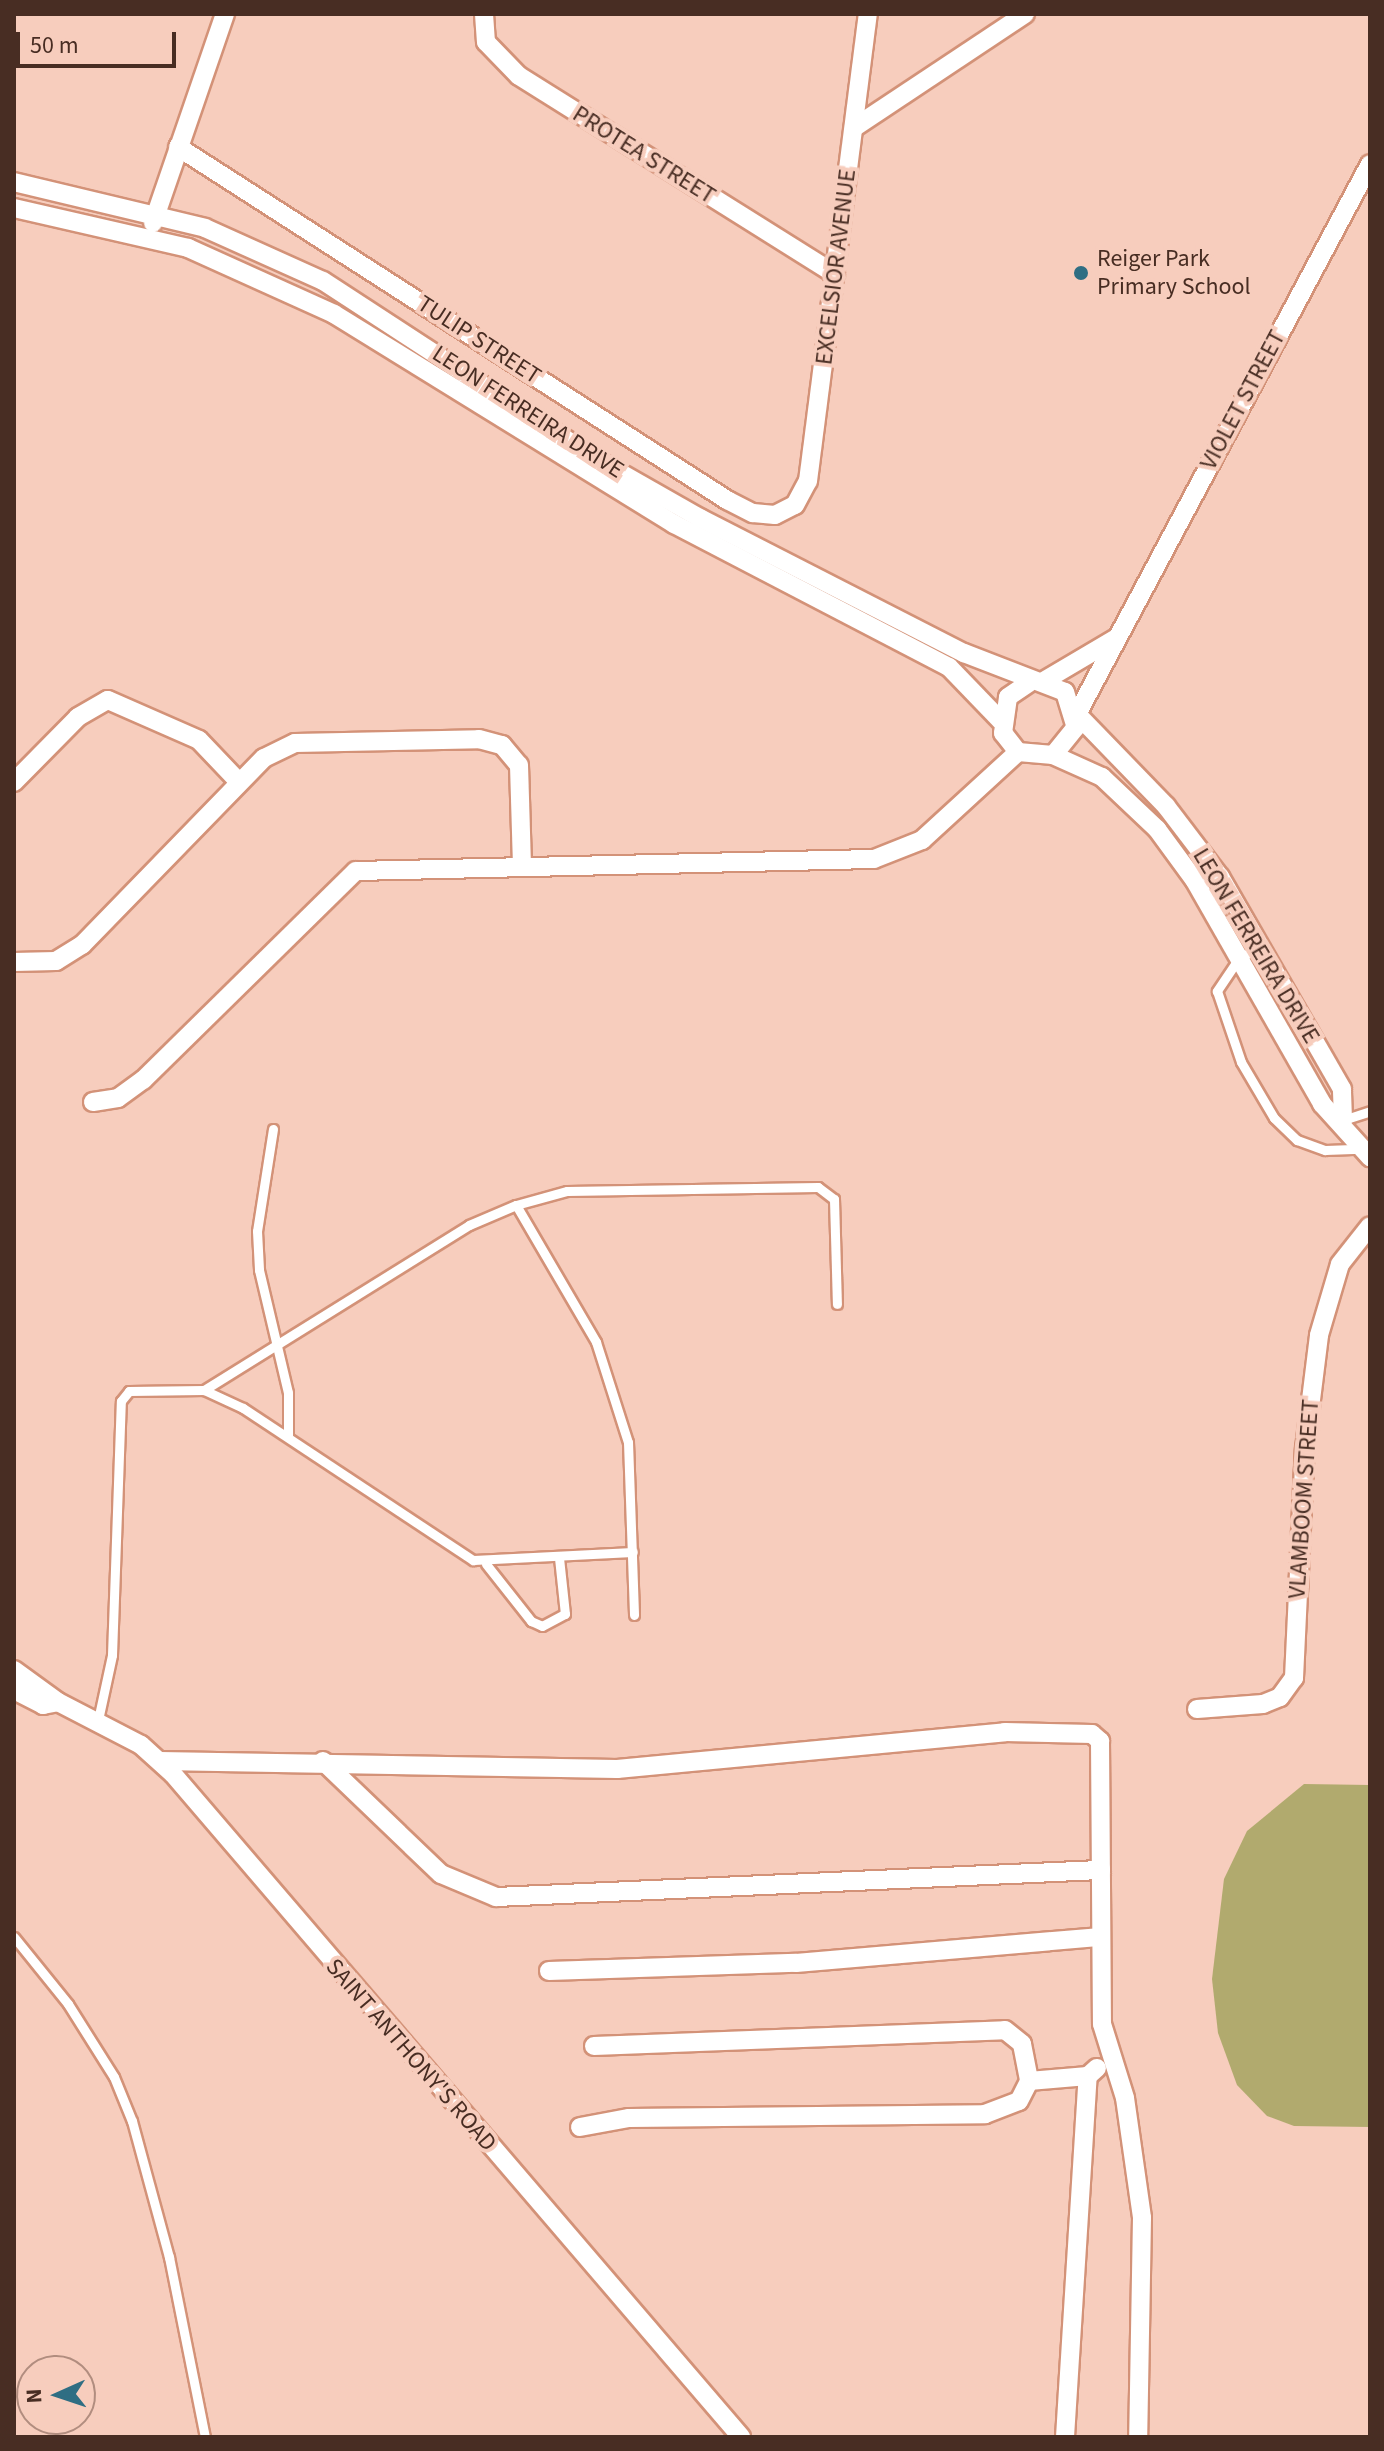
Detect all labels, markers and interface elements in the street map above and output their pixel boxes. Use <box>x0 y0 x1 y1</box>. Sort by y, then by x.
scale bar <box>20 16 180 66</box>
text: 50 m <box>30 28 79 63</box>
street label: PROTEA STREET <box>567 100 721 210</box>
street label: EXCELSIOR AVENUE <box>810 168 862 366</box>
place label: Reiger Park Primary School <box>1097 245 1251 301</box>
marker: Reiger Park Primary School <box>1072 264 1090 282</box>
street label: TULIP STREET <box>412 289 546 391</box>
street label: VIOLET STREET <box>1194 325 1292 475</box>
street label: LEON FERREIRA DRIVE <box>427 339 629 485</box>
street label: LEON FERREIRA DRIVE <box>1186 843 1326 1049</box>
street label: VLAMBOOM STREET <box>1283 1398 1325 1600</box>
street label: SAINT ANTHONY'S ROAD <box>319 1953 503 2157</box>
north arrow <box>16 2355 96 2435</box>
text: N <box>18 2388 50 2404</box>

